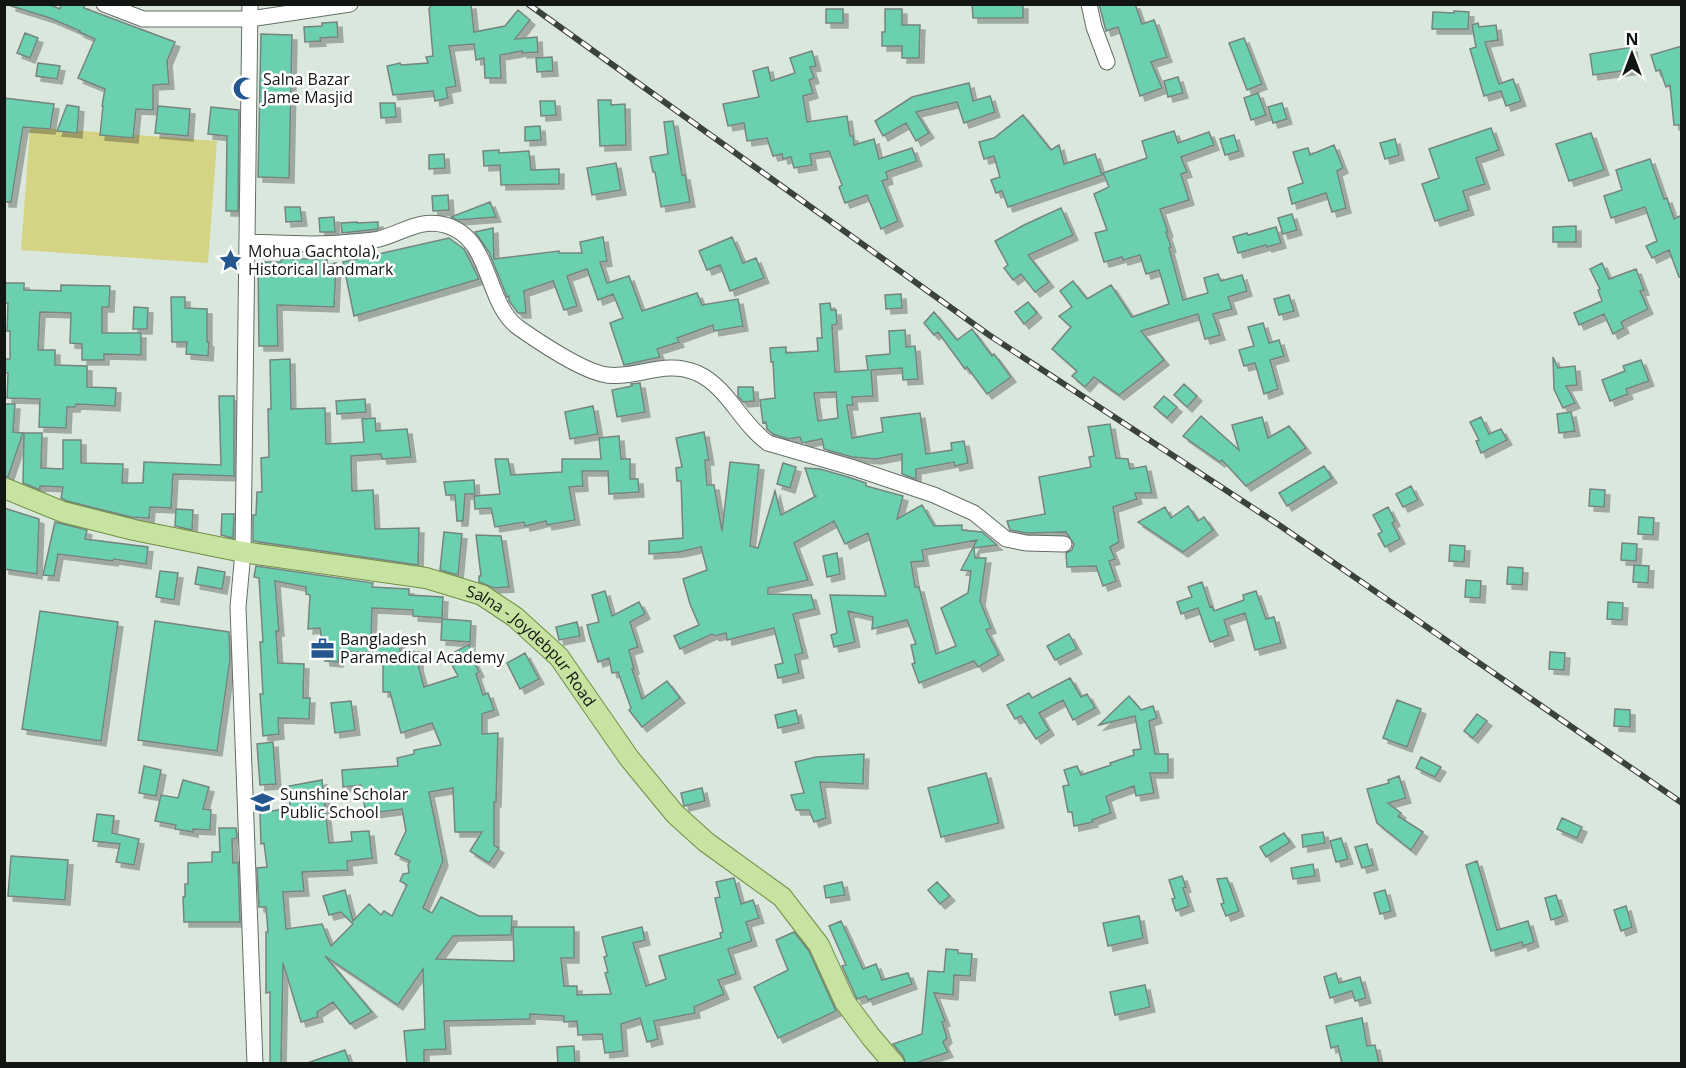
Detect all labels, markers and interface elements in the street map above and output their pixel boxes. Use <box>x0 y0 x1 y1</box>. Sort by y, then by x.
north arrow <box>1602 24 1662 84</box>
text: N <box>1625 28 1639 50</box>
place label: Salna Bazar Jame Masjid <box>261 68 353 108</box>
mosque icon: Salna Bazar Jame Masjid <box>232 75 258 101</box>
place label: Mohua Gachtola), Historical landmark <box>248 240 394 280</box>
place icon: Mohua Gachtola), Historical landmark <box>217 247 243 273</box>
street label: Salna - Joydebpur Road <box>464 580 601 711</box>
place label: Bangladesh Paramedical Academy <box>340 628 506 668</box>
office icon: Bangladesh Paramedical Academy <box>309 635 335 661</box>
place label: Sunshine Scholar Public School <box>280 783 409 823</box>
school or university icon: Sunshine Scholar Public School <box>249 790 275 816</box>

